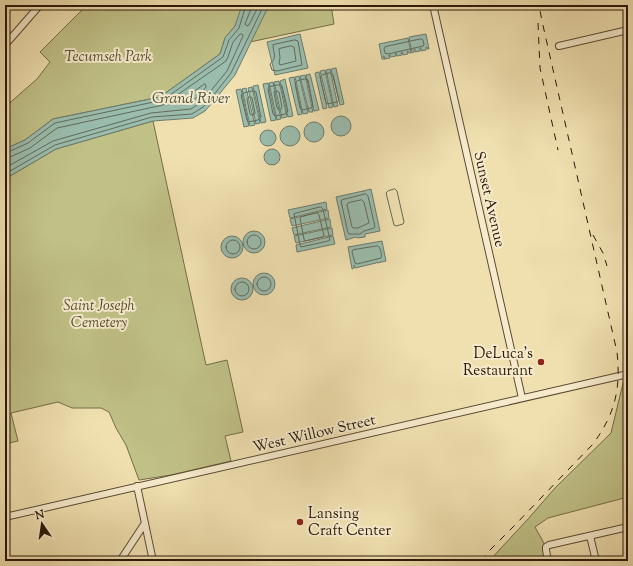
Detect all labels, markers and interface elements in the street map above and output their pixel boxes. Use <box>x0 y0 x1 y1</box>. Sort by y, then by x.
park label: Tecumseh Park <box>64 47 152 68</box>
water label: Grand River <box>152 88 230 111</box>
street label: Sunset Avenue <box>467 149 510 249</box>
park label: Saint Joseph Cemetery <box>63 296 135 334</box>
place label: DeLuca's Restaurant <box>463 344 533 382</box>
marker: DeLuca's Restaurant <box>536 357 546 367</box>
street label: West Willow Street <box>251 410 378 459</box>
north arrow <box>22 504 62 544</box>
place label: Lansing Craft Center <box>308 504 391 542</box>
text: N <box>33 506 46 524</box>
marker: Lansing Craft Center <box>295 517 305 527</box>

